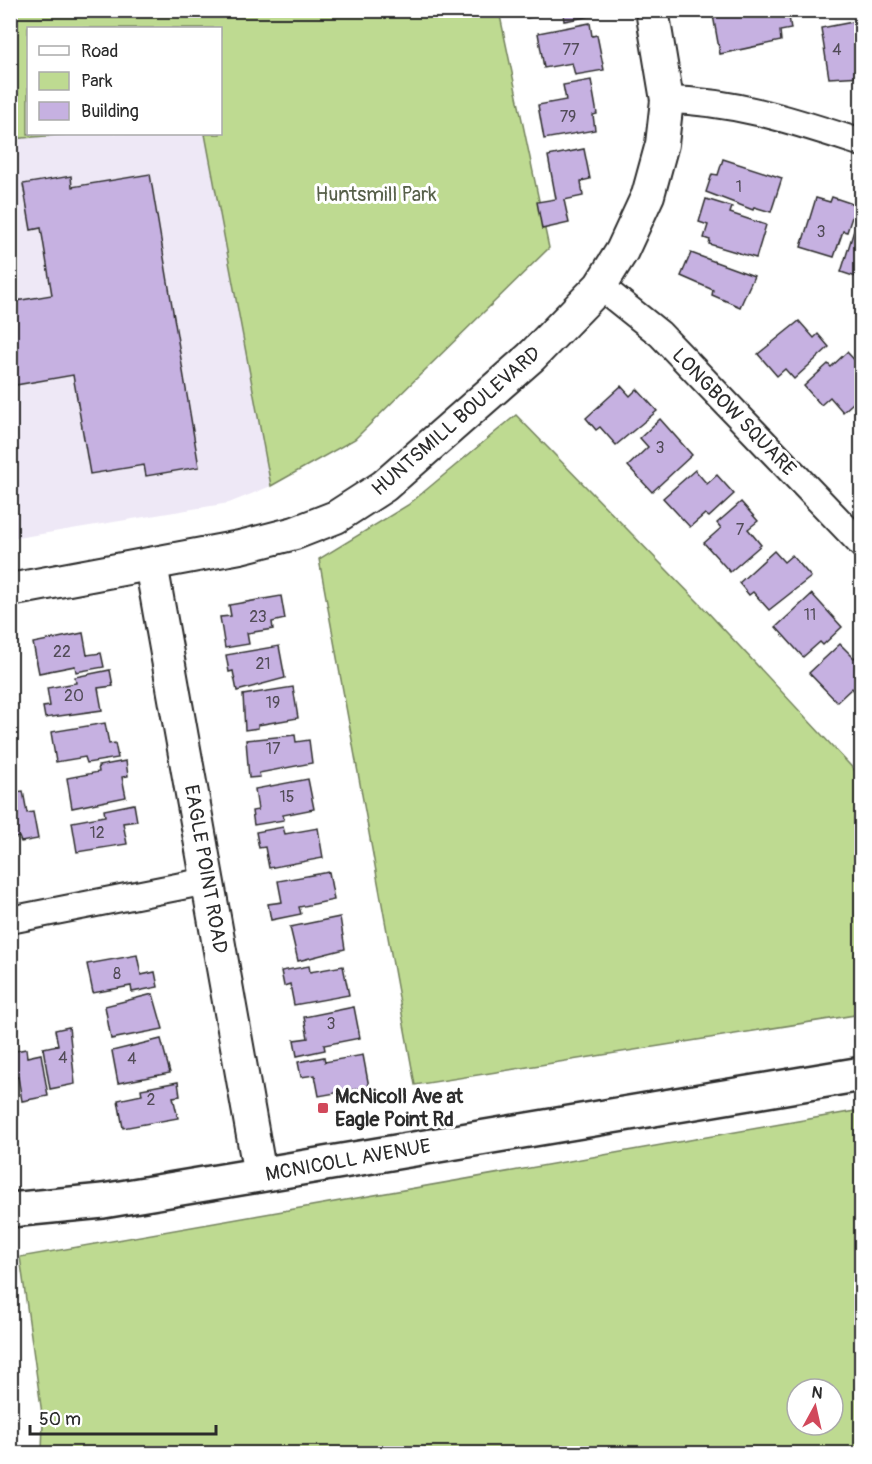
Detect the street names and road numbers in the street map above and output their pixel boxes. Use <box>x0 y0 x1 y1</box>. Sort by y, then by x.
street label: HUNTSMILL BOULEVARD <box>366 341 546 501</box>
street label: LONGBOW SQUARE <box>667 343 801 481</box>
street label: EAGLE POINT ROAD <box>179 783 233 955</box>
street label: MCNICOLL AVENUE <box>263 1133 433 1187</box>

